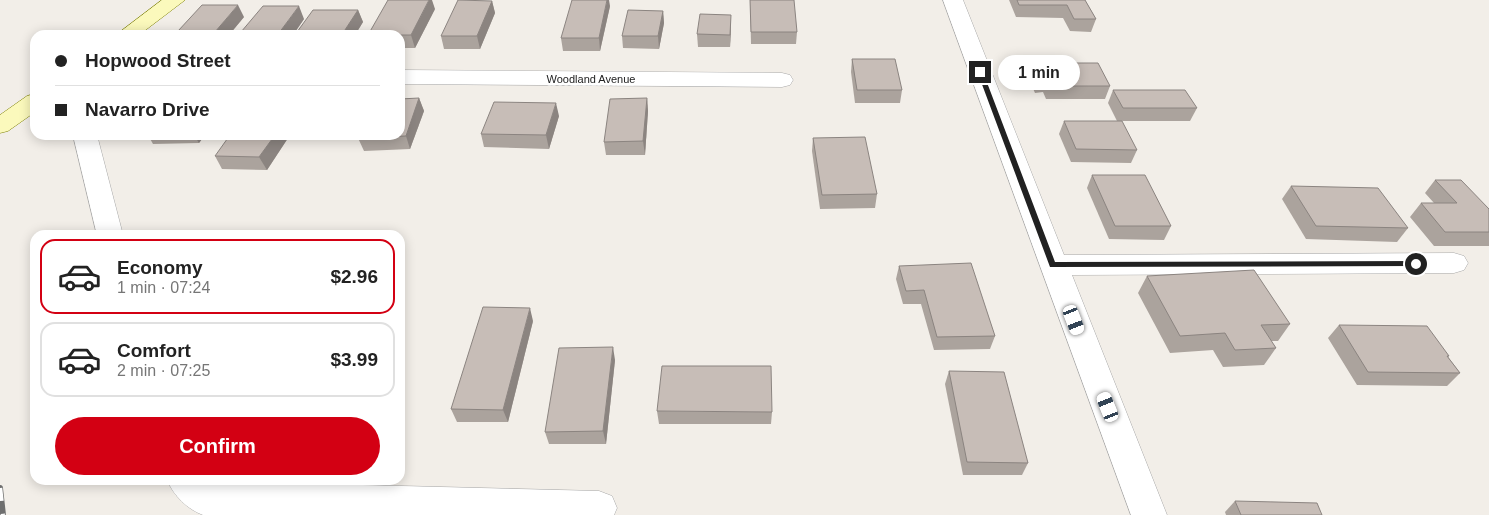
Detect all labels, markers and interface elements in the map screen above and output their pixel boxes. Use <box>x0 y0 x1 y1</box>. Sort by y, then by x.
text: Hopwood Street <box>85 50 231 71</box>
callout: 1 min <box>998 54 1080 90</box>
route end <box>969 61 991 83</box>
text: 1 min <box>1018 64 1060 81</box>
street label: Woodland Avenue <box>547 73 635 85</box>
text: Navarro Drive <box>85 99 210 120</box>
route start <box>1405 253 1427 275</box>
icon: car <box>57 254 102 299</box>
text: Economy <box>117 257 203 278</box>
text: $2.96 <box>330 266 378 287</box>
text: 1 min · 07:24 <box>117 279 210 296</box>
car <box>1061 303 1086 337</box>
icon: car <box>57 337 102 382</box>
text: Comfort <box>117 340 191 361</box>
text: $3.99 <box>330 349 378 370</box>
text: 2 min · 07:25 <box>117 362 210 379</box>
car <box>1095 390 1120 424</box>
button: Confirm <box>55 417 380 475</box>

